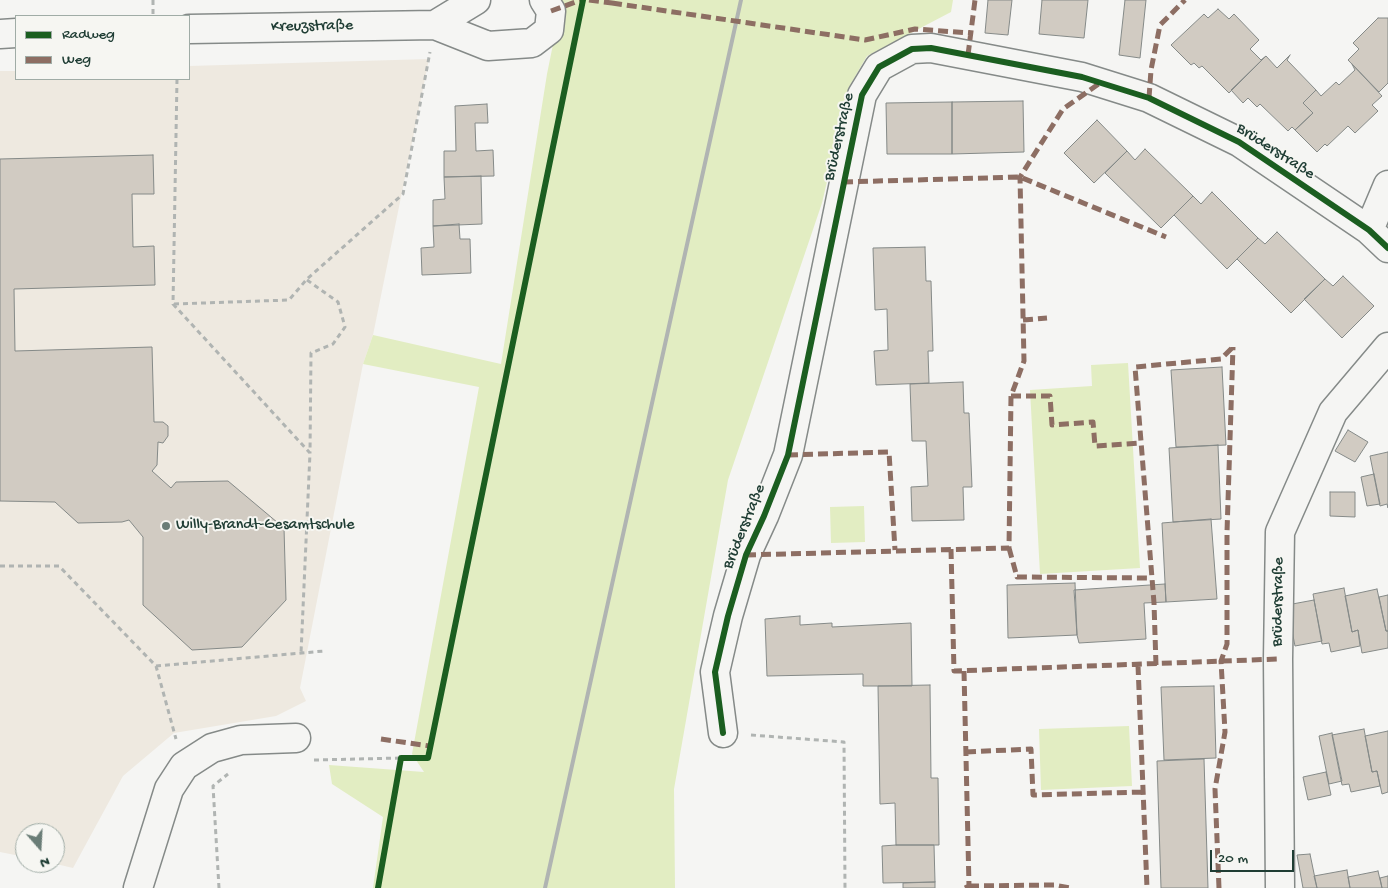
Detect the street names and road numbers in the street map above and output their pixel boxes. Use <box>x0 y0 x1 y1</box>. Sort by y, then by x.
street label: Kreuzstraße <box>271 17 353 37</box>
street label: Brüderstraße <box>821 91 859 183</box>
street label: Brüderstraße <box>1232 120 1318 184</box>
street label: Brüderstraße <box>719 482 771 572</box>
street label: Brüderstraße <box>1269 557 1289 647</box>

